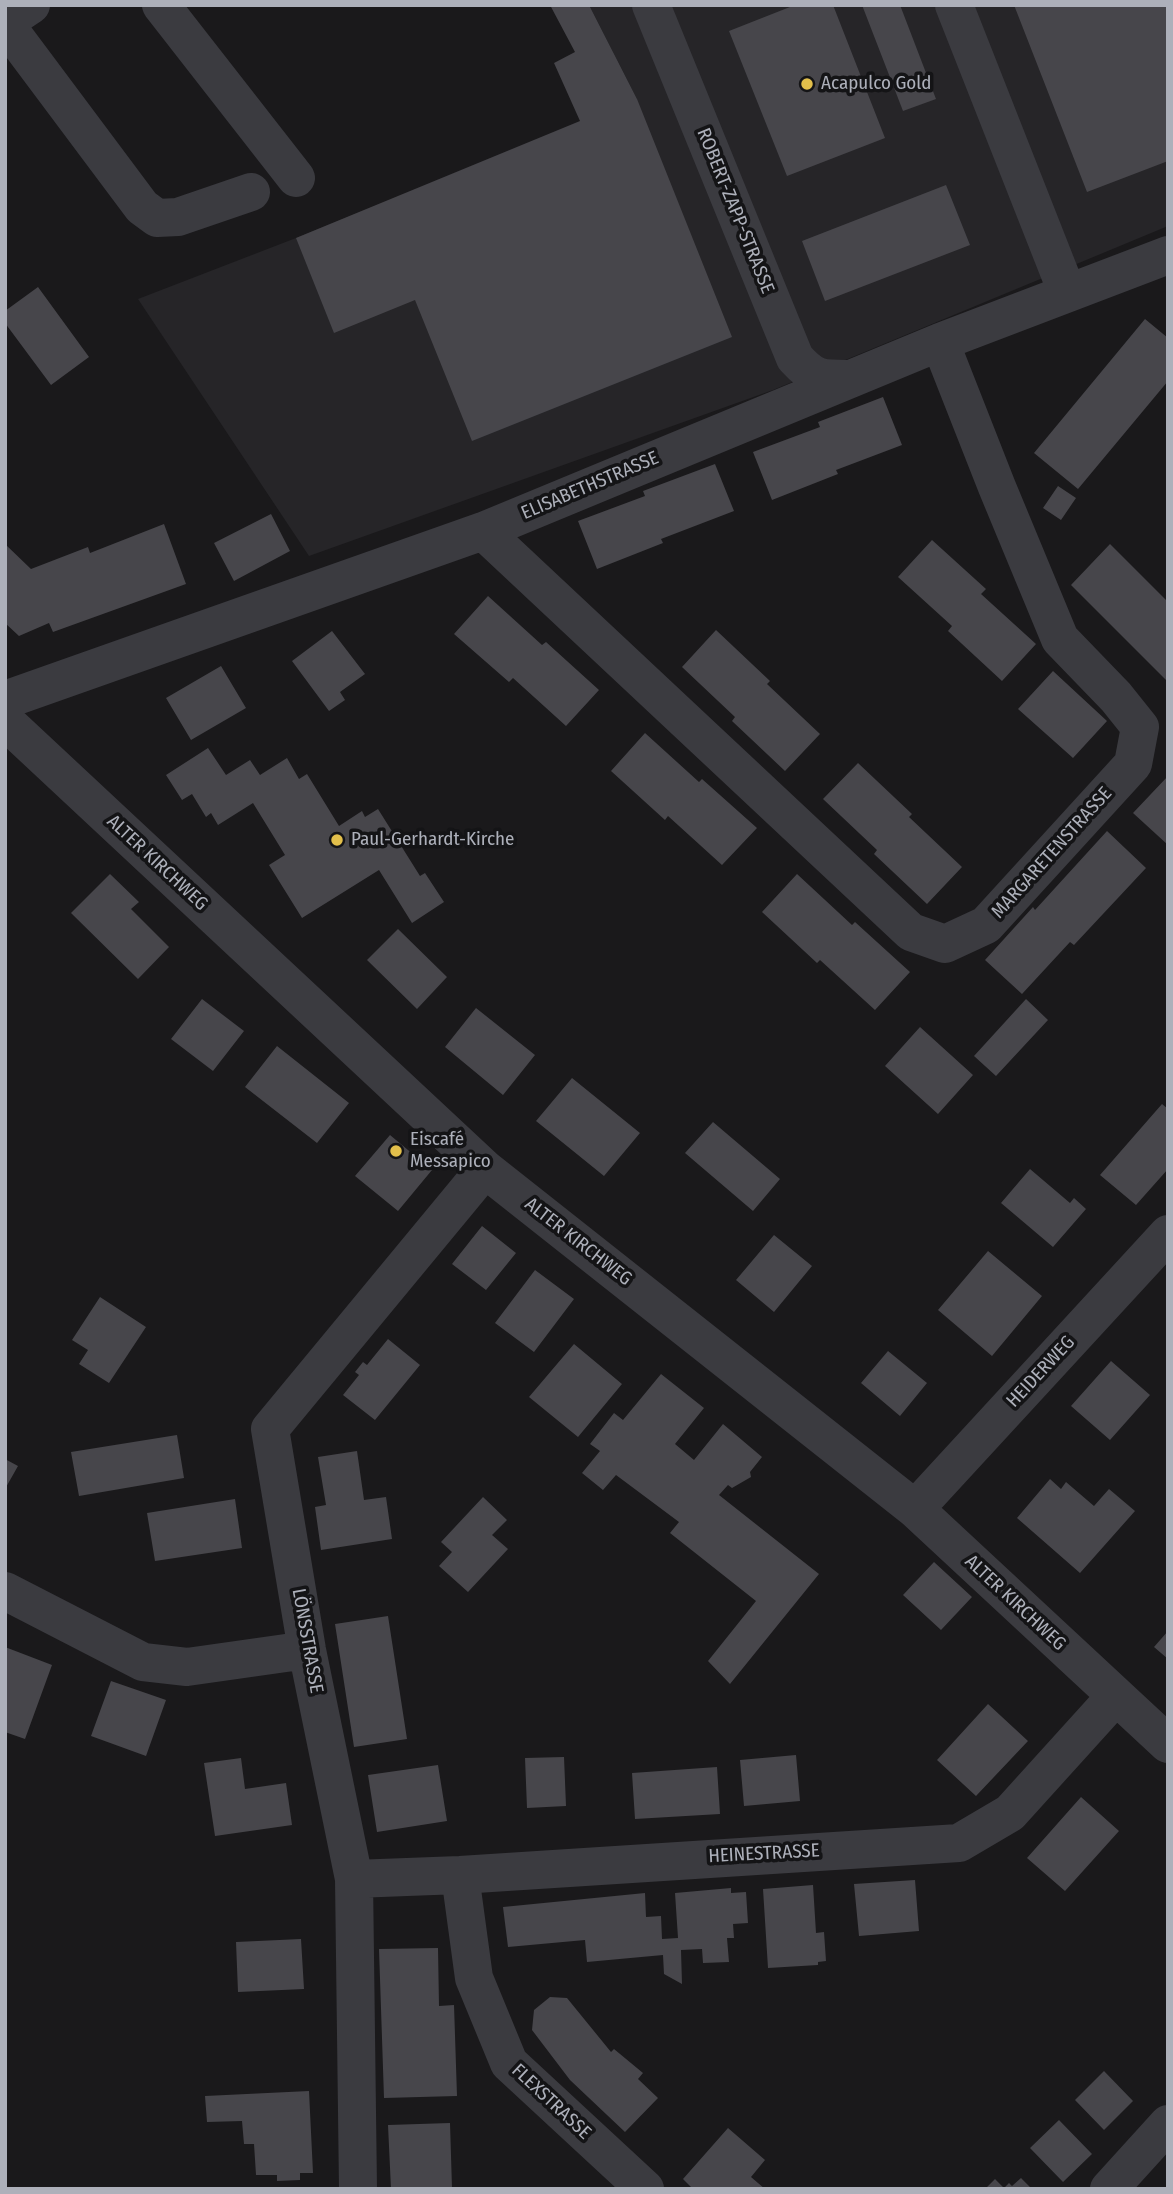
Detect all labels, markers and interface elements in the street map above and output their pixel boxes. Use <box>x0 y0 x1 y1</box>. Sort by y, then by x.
place label: Acapulco Gold <box>821 73 931 95</box>
marker: Acapulco Gold <box>799 76 815 92</box>
street label: ROBERT-ZAPP-STRASSE <box>691 125 779 297</box>
street label: ELISABETHSTRASSE <box>518 447 662 525</box>
street label: MARGARETENSTRASSE <box>987 783 1117 923</box>
street label: ALTER KIRCHWEG <box>102 810 212 916</box>
place label: Paul-Gerhardt-Kirche <box>351 829 514 851</box>
marker: Paul-Gerhardt-Kirche <box>329 832 345 848</box>
place label: Eiscafé Messapico <box>410 1129 491 1173</box>
marker: Eiscafé Messapico <box>388 1143 404 1159</box>
street label: ALTER KIRCHWEG <box>520 1193 636 1291</box>
street label: HEIDERWEG <box>1002 1331 1080 1413</box>
street label: ALTER KIRCHWEG <box>960 1550 1070 1656</box>
street label: LÖNSSTRASSE <box>287 1587 327 1695</box>
street label: HEINESTRASSE <box>708 1840 820 1868</box>
street label: FLEXSTRASSE <box>507 2059 595 2145</box>

